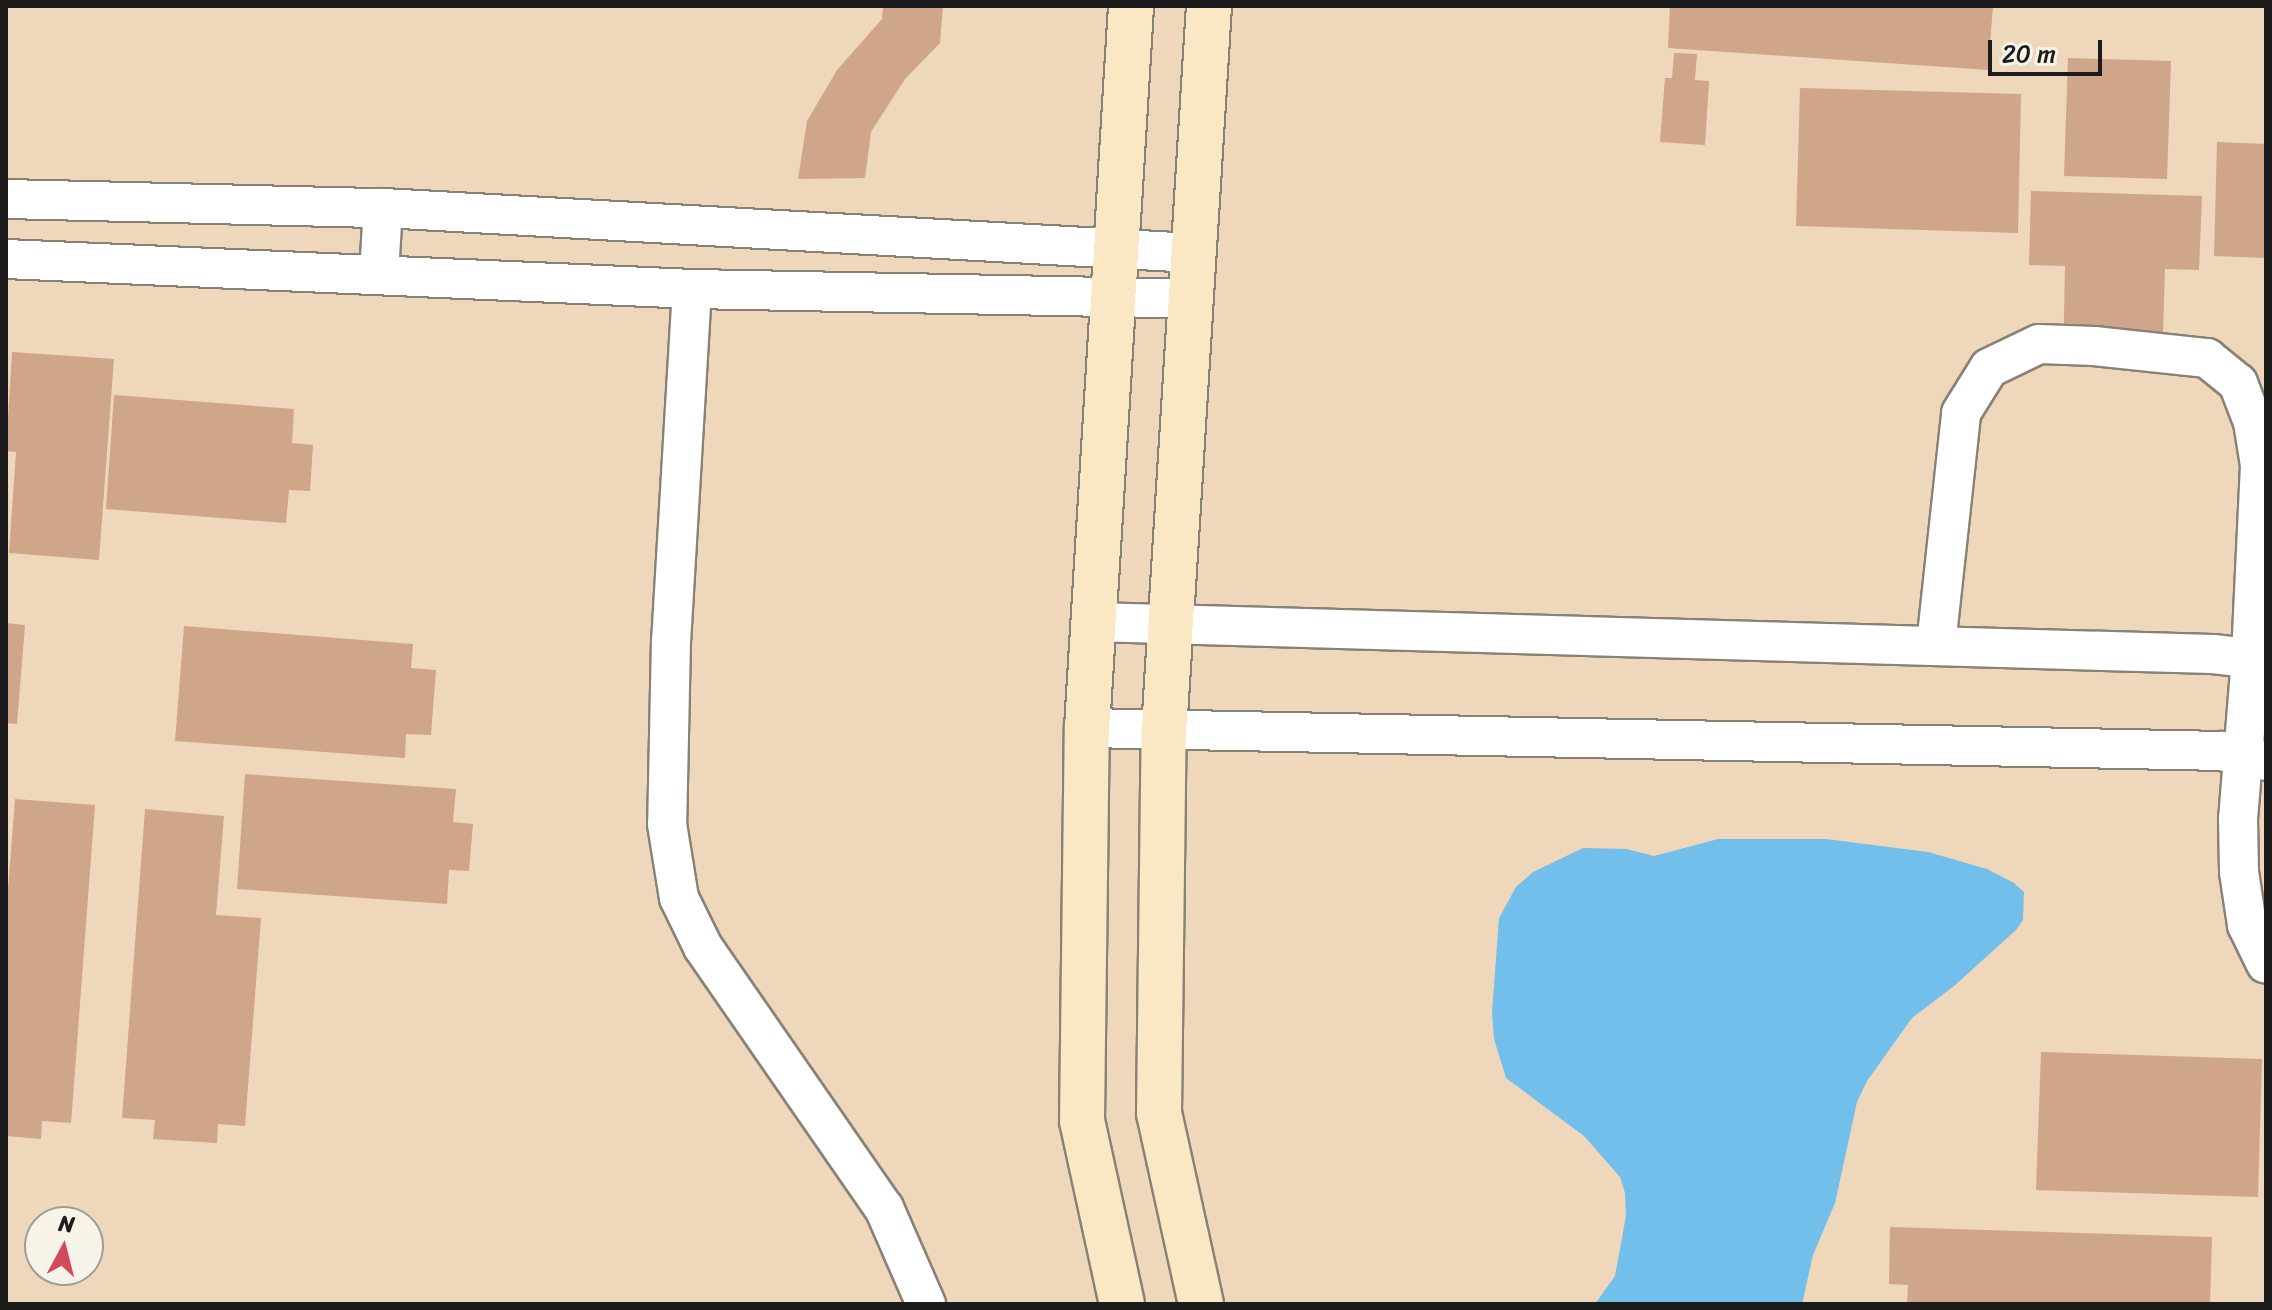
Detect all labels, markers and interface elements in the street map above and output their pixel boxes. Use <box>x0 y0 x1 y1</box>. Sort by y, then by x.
scale bar <box>1992 24 2106 74</box>
text: 20 m <box>2002 33 2056 75</box>
text: N <box>57 1203 77 1244</box>
north arrow <box>24 1206 104 1286</box>

